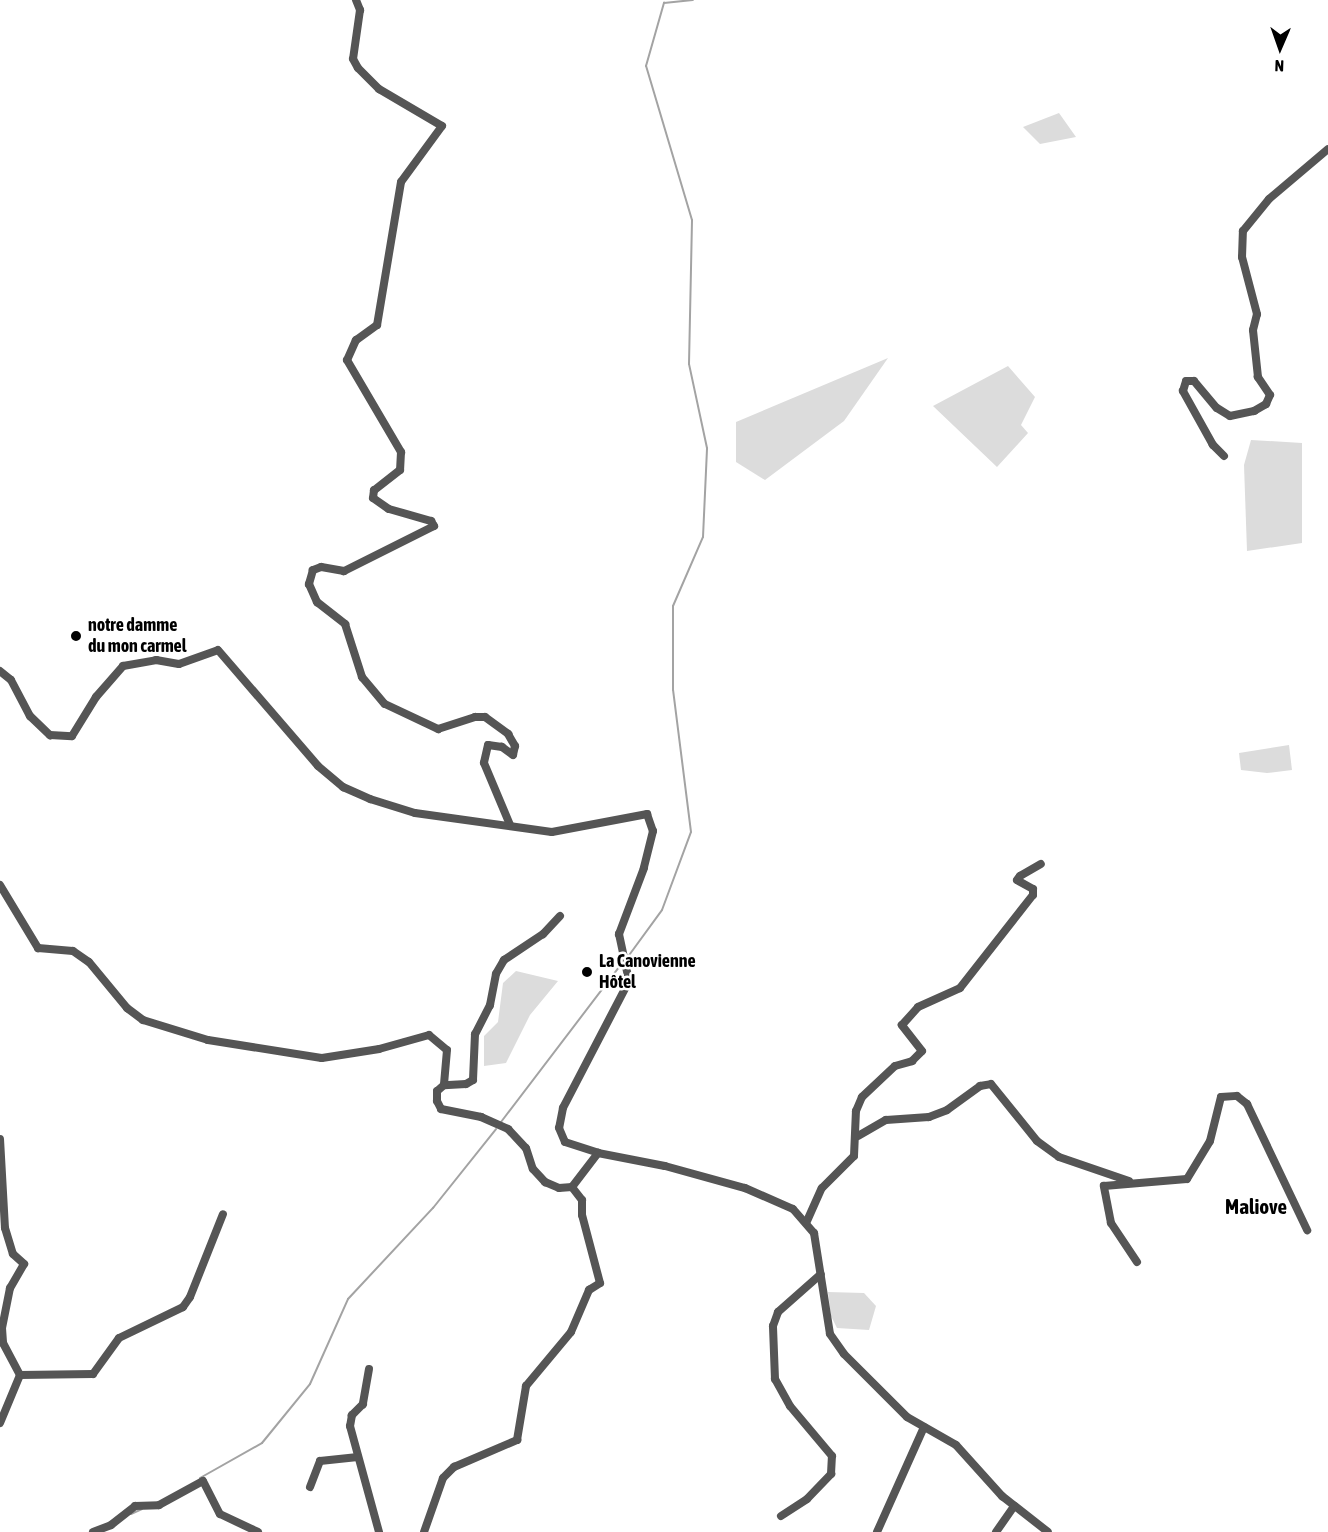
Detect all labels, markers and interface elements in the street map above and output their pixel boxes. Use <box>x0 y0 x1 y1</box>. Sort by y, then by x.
north arrow <box>1250 18 1310 78</box>
text: N <box>1274 57 1284 75</box>
place label: notre damme du mon carmel <box>88 615 187 658</box>
marker: notre damme du mon carmel <box>69 629 83 643</box>
place label: La Canovienne Hôtel <box>599 951 696 994</box>
marker: La Canovienne Hôtel <box>580 965 594 979</box>
district label: Maliove <box>1225 1193 1287 1219</box>

